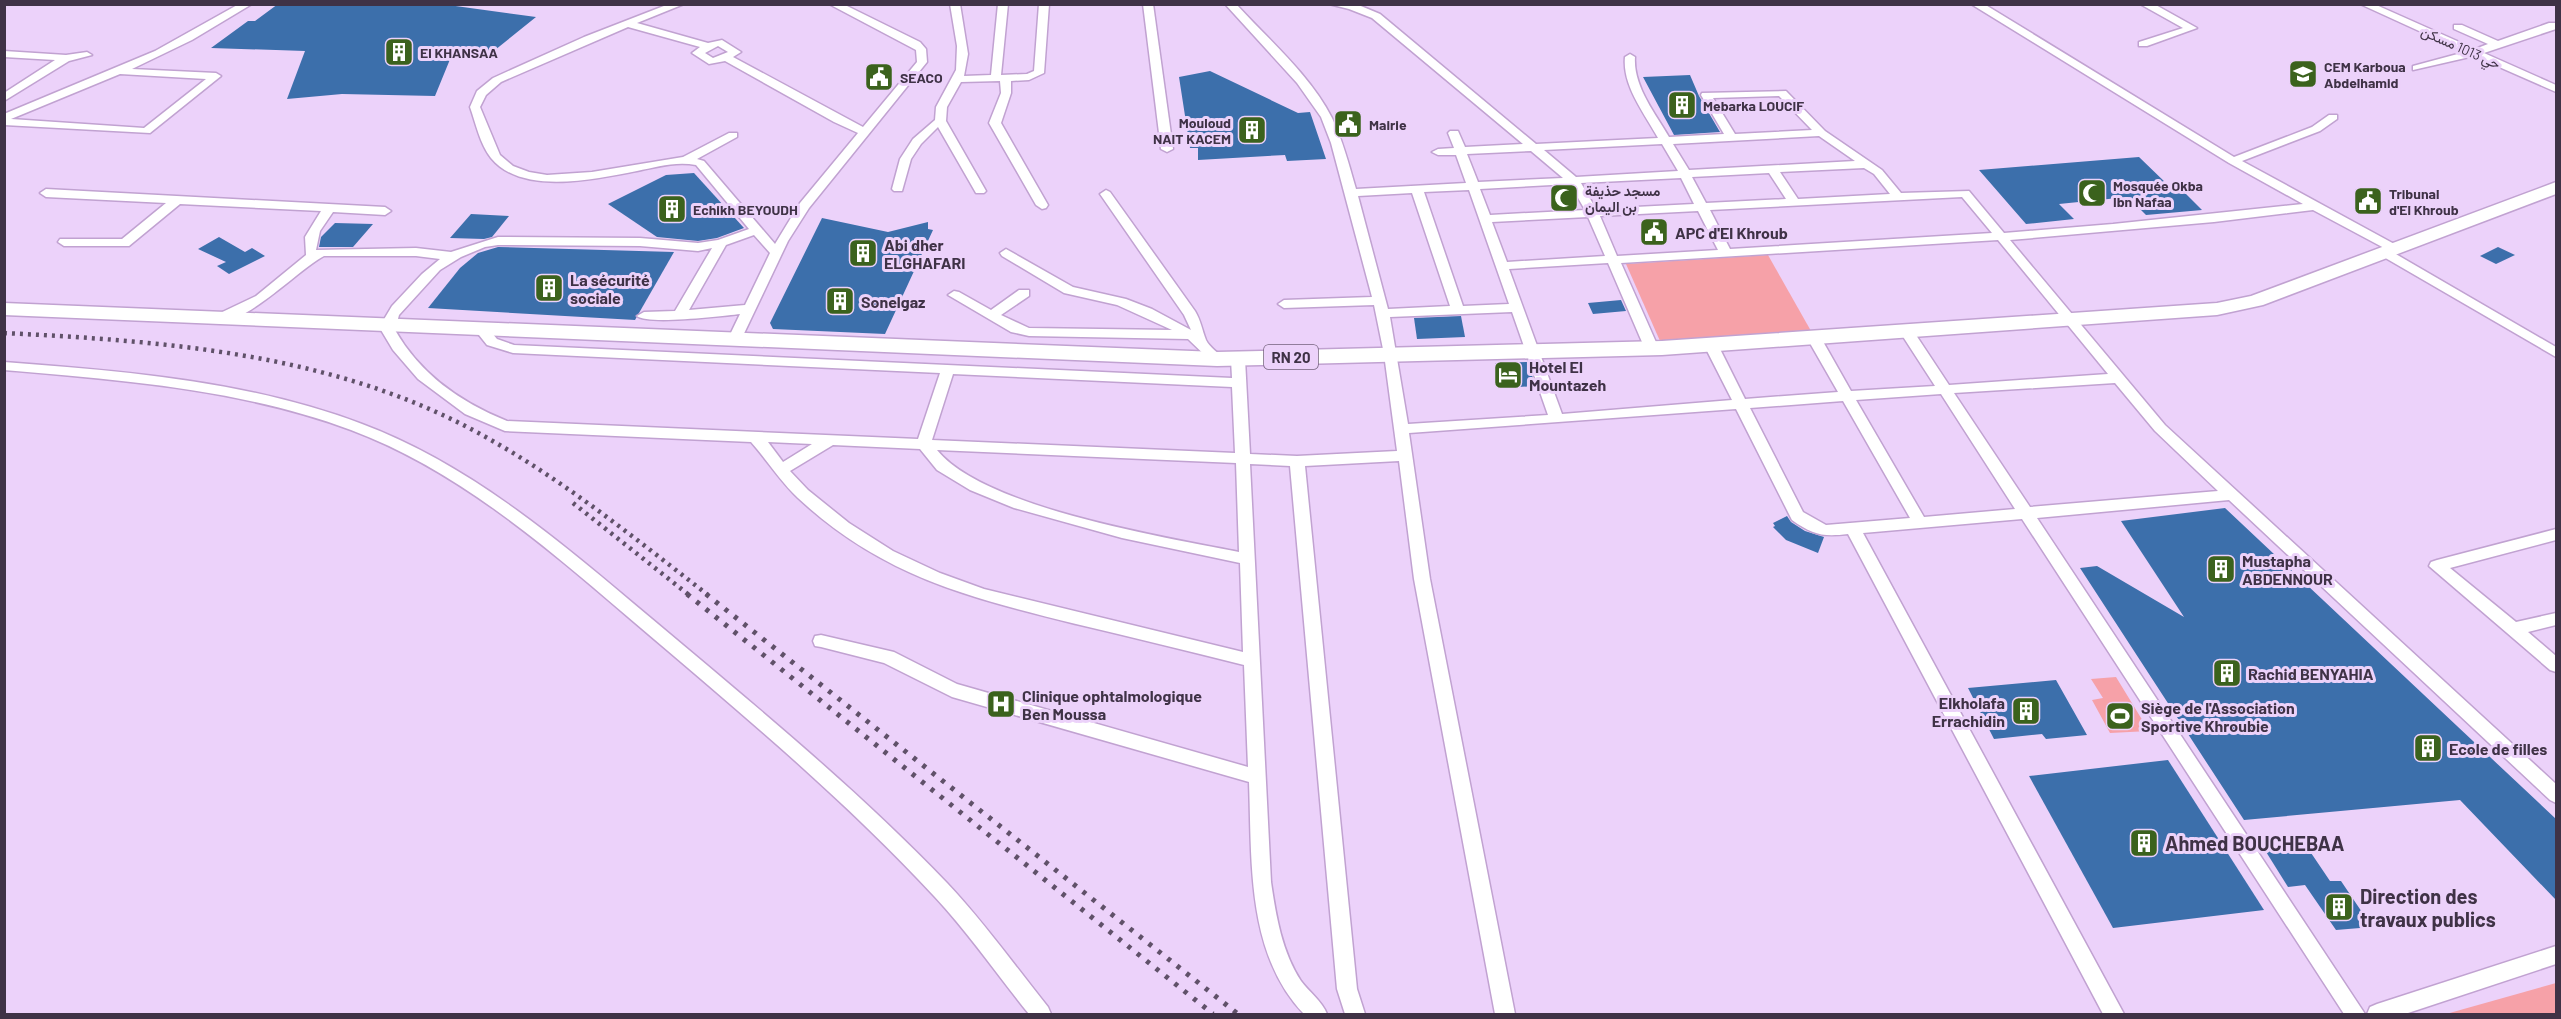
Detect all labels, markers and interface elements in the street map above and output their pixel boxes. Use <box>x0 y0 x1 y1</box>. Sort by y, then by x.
street label: حي 1013 مسكن <box>2417 22 2503 76</box>
building icon: El KHANSAA <box>383 36 415 68</box>
place label: El KHANSAA <box>420 44 498 61</box>
school or university icon: CEM Karboua Abdelhamid <box>2287 58 2319 90</box>
place label: CEM Karboua Abdelhamid <box>2324 58 2406 91</box>
public building icon: SEACO <box>863 61 895 93</box>
place label: SEACO <box>900 69 943 86</box>
building icon: Mebarka LOUCIF <box>1666 89 1698 121</box>
place label: Mebarka LOUCIF <box>1703 97 1804 114</box>
public building icon: Mairie <box>1332 108 1364 140</box>
place label: Mouloud NAIT KACEM <box>1153 114 1231 147</box>
building icon: Mouloud NAIT KACEM <box>1236 114 1268 146</box>
place label: Mairie <box>1369 116 1407 133</box>
mosque icon: Mosquée Okba Ibn Nafaa <box>2076 177 2108 209</box>
place label: Mosquée Okba Ibn Nafaa <box>2113 177 2203 210</box>
mosque icon: مسجد حذيفة بن اليمان <box>1548 182 1580 214</box>
place label: مسجد حذيفة بن اليمان <box>1585 182 1661 216</box>
public building icon: Tribunal d'El Khroub <box>2352 185 2384 217</box>
place label: Tribunal d'El Khroub <box>2389 185 2459 218</box>
building icon: Echikh BEYOUDH <box>656 193 688 225</box>
place label: Echikh BEYOUDH <box>693 201 798 218</box>
public building icon: APC d'El Khroub <box>1638 216 1670 248</box>
place label: APC d'El Khroub <box>1675 223 1788 242</box>
place label: Abi dher ELGHAFARI <box>884 235 965 272</box>
building icon: Abi dher ELGHAFARI <box>847 237 879 269</box>
place label: La sécurité sociale <box>570 270 650 307</box>
building icon: La sécurité sociale <box>533 272 565 304</box>
building icon: Sonelgaz <box>824 285 856 317</box>
place label: Sonelgaz <box>861 292 925 311</box>
road number: RN 20 <box>1264 345 1318 369</box>
place label: Hotel El Mountazeh <box>1529 357 1606 394</box>
hotel icon: Hotel El Mountazeh <box>1492 359 1524 391</box>
place label: Mustapha ABDENNOUR <box>2242 551 2333 588</box>
building icon: Mustapha ABDENNOUR <box>2205 553 2237 585</box>
building icon: Rachid BENYAHIA <box>2211 657 2243 689</box>
place label: Rachid BENYAHIA <box>2248 664 2374 683</box>
place label: Clinique ophtalmologique Ben Moussa <box>1022 686 1202 723</box>
hospital icon: Clinique ophtalmologique Ben Moussa <box>985 688 1017 720</box>
place label: Elkholafa Errachidin <box>1932 693 2005 730</box>
building icon: Elkholafa Errachidin <box>2010 695 2042 727</box>
place label: Siège de l'Association Sportive Khroubie <box>2141 698 2295 735</box>
sports icon: Siège de l'Association Sportive Khroubie <box>2104 700 2136 732</box>
building icon: Ecole de filles <box>2412 732 2444 764</box>
place label: Ecole de filles <box>2449 739 2547 758</box>
building icon: Ahmed BOUCHEBAA <box>2128 827 2160 859</box>
place label: Ahmed BOUCHEBAA <box>2165 831 2344 855</box>
place label: Direction des travaux publics <box>2360 884 2496 931</box>
building icon: Direction des travaux publics <box>2323 891 2355 923</box>

